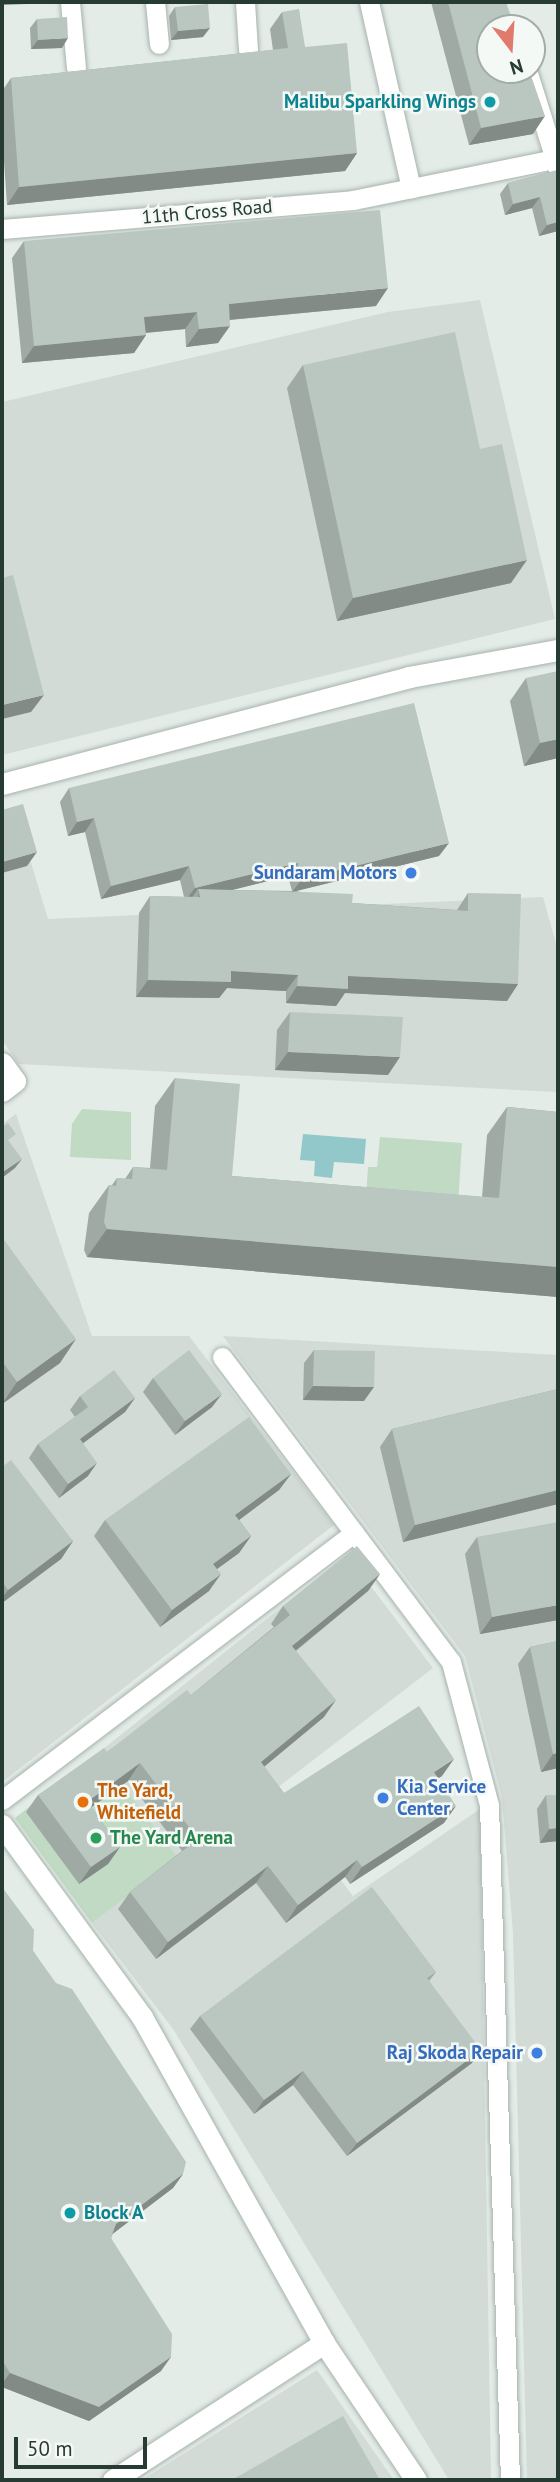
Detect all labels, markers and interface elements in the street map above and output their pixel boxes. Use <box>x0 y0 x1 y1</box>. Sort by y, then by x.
north arrow <box>476 14 546 84</box>
text: N <box>507 54 526 80</box>
place label: Malibu Sparkling Wings <box>284 91 476 113</box>
marker: Malibu Sparkling Wings <box>482 94 498 110</box>
street label: 11th Cross Road <box>141 195 273 229</box>
place label: Sundaram Motors <box>254 862 397 884</box>
marker: Sundaram Motors <box>403 865 419 881</box>
place label: Kia Service Center <box>397 1776 486 1820</box>
place label: The Yard, Whitefield <box>97 1780 181 1824</box>
marker: Kia Service Center <box>375 1790 391 1806</box>
marker: The Yard, Whitefield <box>75 1794 91 1810</box>
place label: The Yard Arena <box>110 1827 234 1849</box>
marker: The Yard Arena <box>88 1830 104 1846</box>
place label: Raj Skoda Repair <box>387 2042 523 2064</box>
marker: Raj Skoda Repair <box>529 2045 545 2061</box>
place label: Block A <box>84 2202 145 2224</box>
marker: Block A <box>62 2205 78 2221</box>
scale bar <box>18 2422 150 2466</box>
text: 50 m <box>27 2435 73 2462</box>

